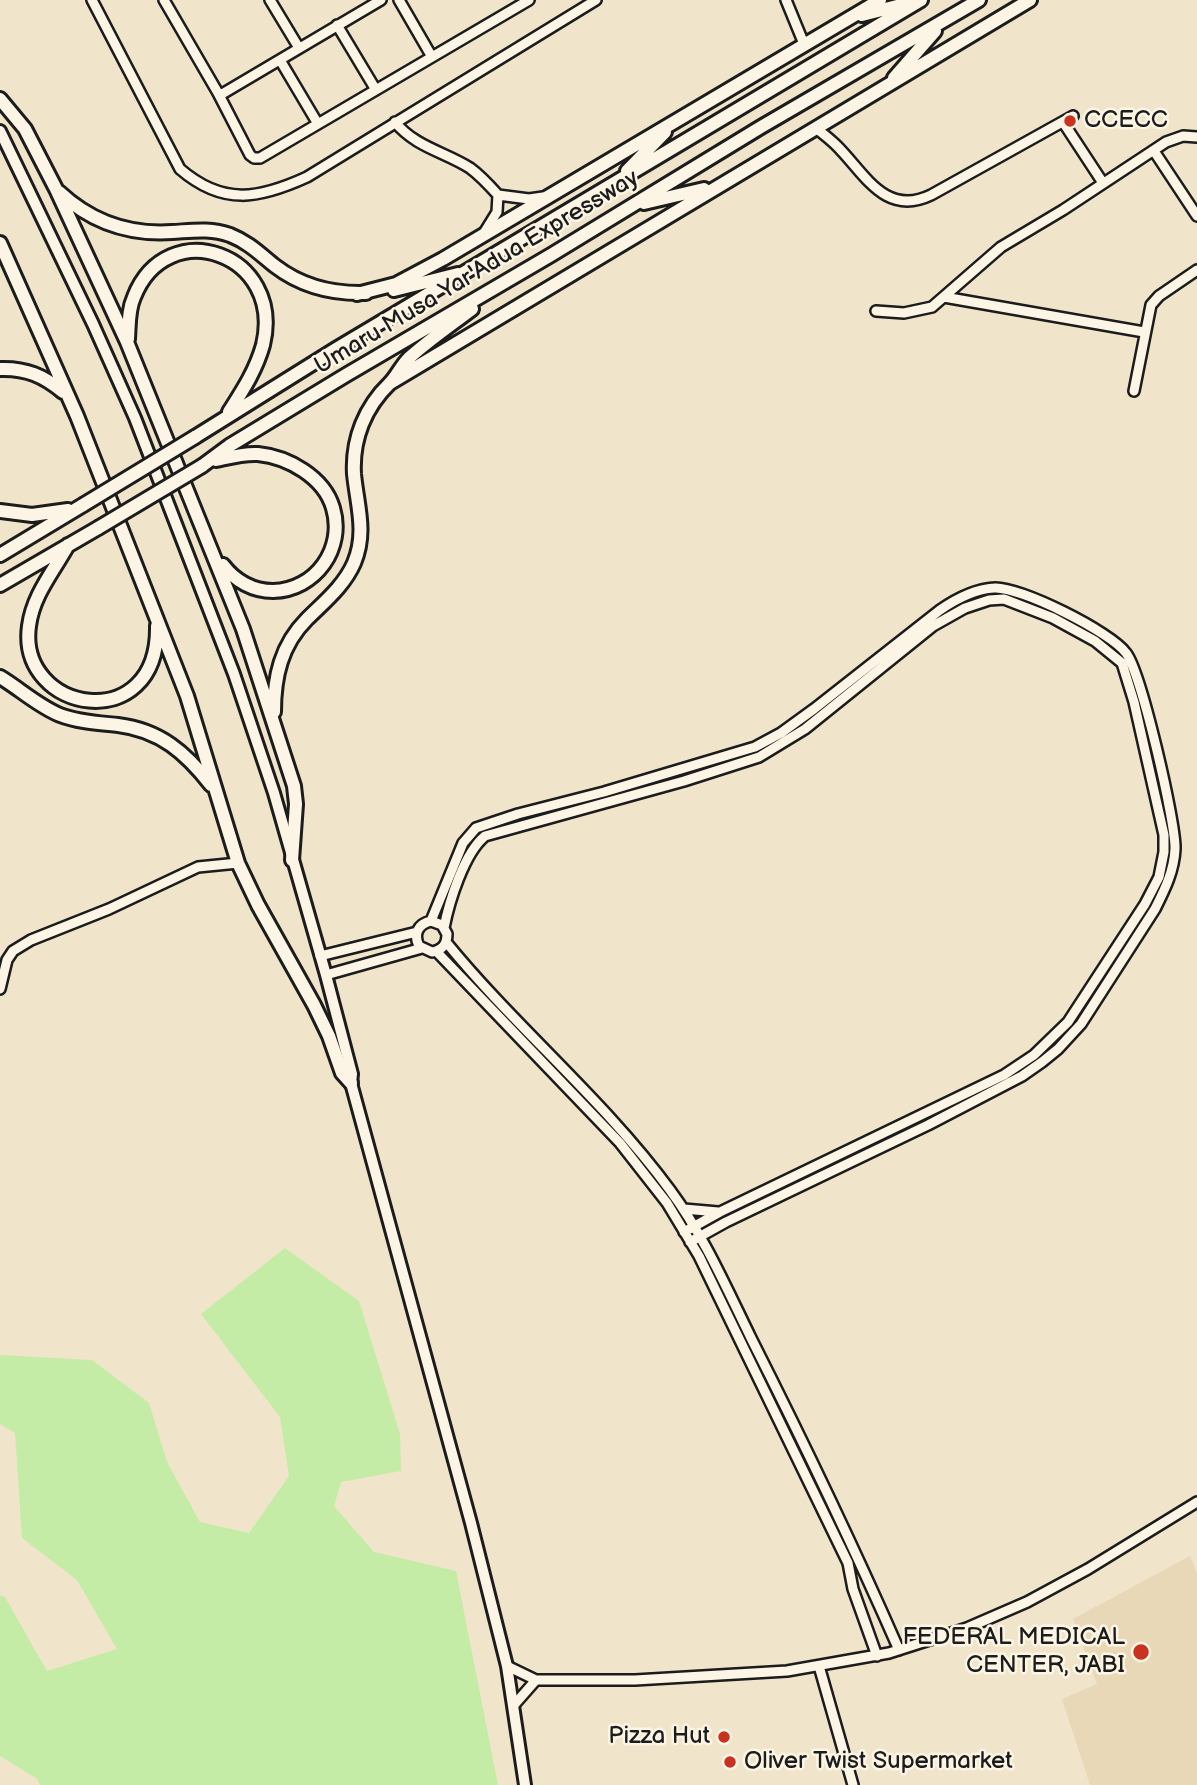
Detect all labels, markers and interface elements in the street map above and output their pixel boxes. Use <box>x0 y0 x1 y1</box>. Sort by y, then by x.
place label: CCECC <box>1084 107 1168 135</box>
marker: CCECC <box>1062 113 1078 129</box>
street label: Umaru Musa Yar'Adua Expressway <box>310 165 644 381</box>
place label: FEDERAL MEDICAL CENTER, JABI <box>903 1624 1125 1680</box>
marker: FEDERAL MEDICAL CENTER, JABI <box>1131 1642 1151 1662</box>
place label: Pizza Hut <box>608 1723 710 1751</box>
marker: Pizza Hut <box>716 1729 732 1745</box>
place label: Oliver Twist Supermarket <box>744 1748 1013 1776</box>
marker: Oliver Twist Supermarket <box>722 1754 738 1770</box>

